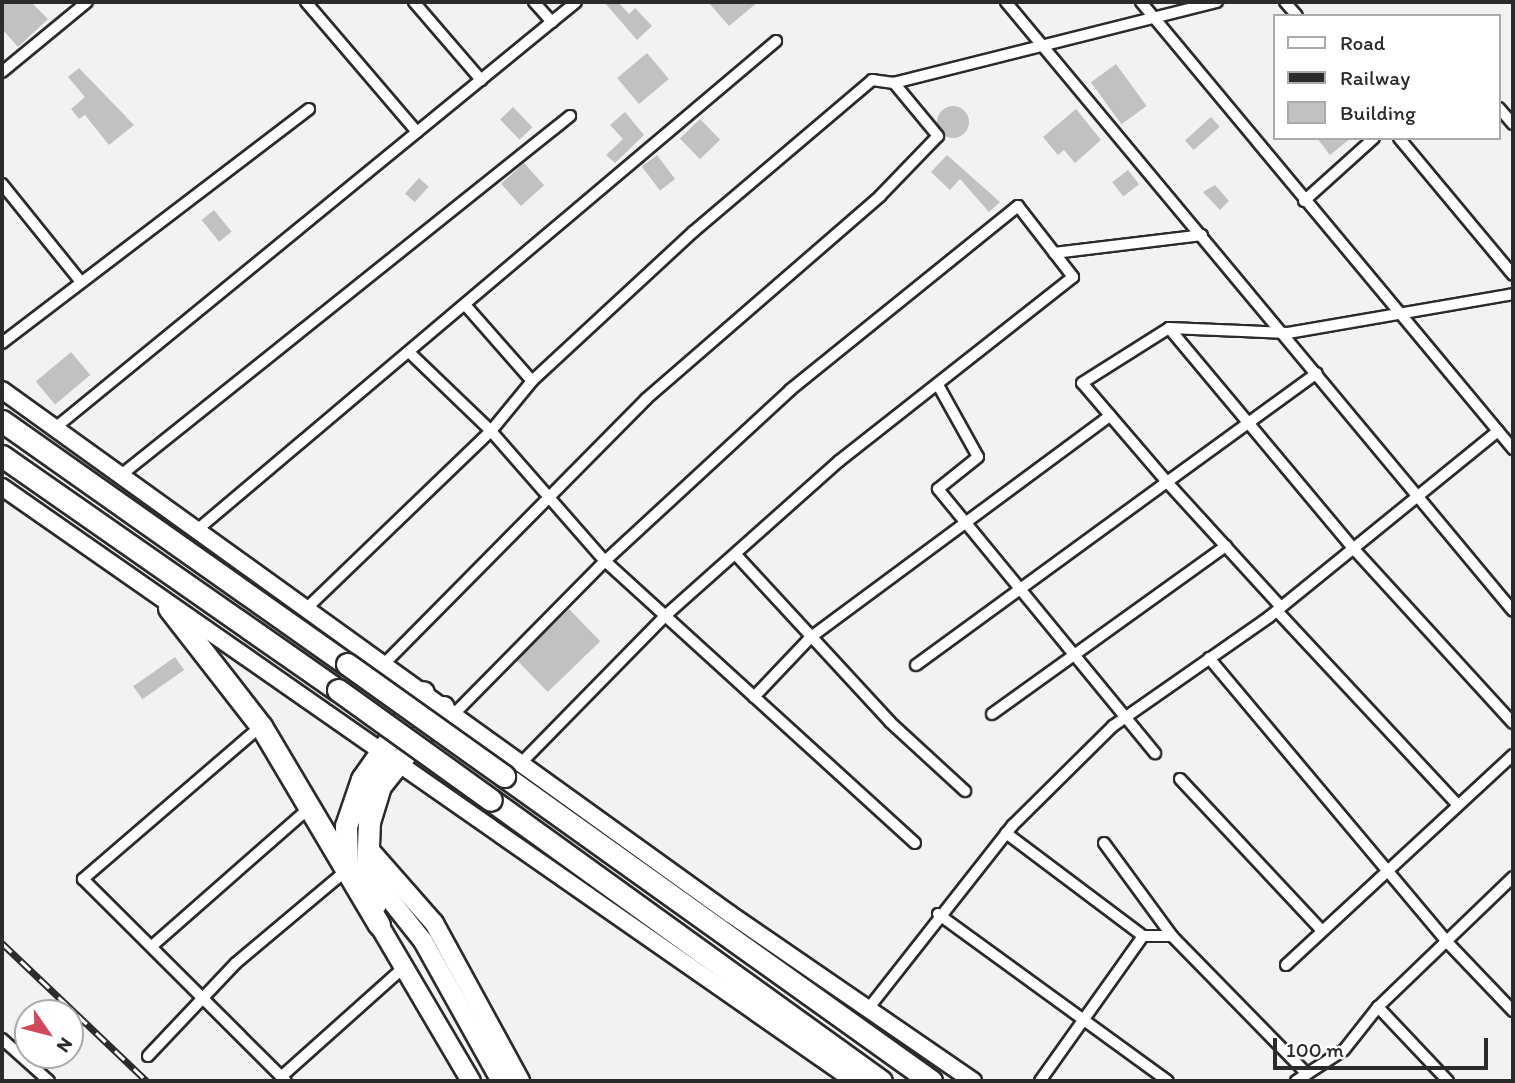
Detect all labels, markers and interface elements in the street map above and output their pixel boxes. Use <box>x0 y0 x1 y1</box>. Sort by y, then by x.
legend <box>1274 14 1501 140</box>
text: Road <box>1340 30 1385 55</box>
text: Railway <box>1340 65 1410 90</box>
text: Building <box>1340 100 1416 125</box>
north arrow <box>14 999 84 1069</box>
scale bar <box>1277 1024 1492 1068</box>
text: N <box>52 1033 78 1057</box>
text: 100 m <box>1286 1037 1344 1062</box>

